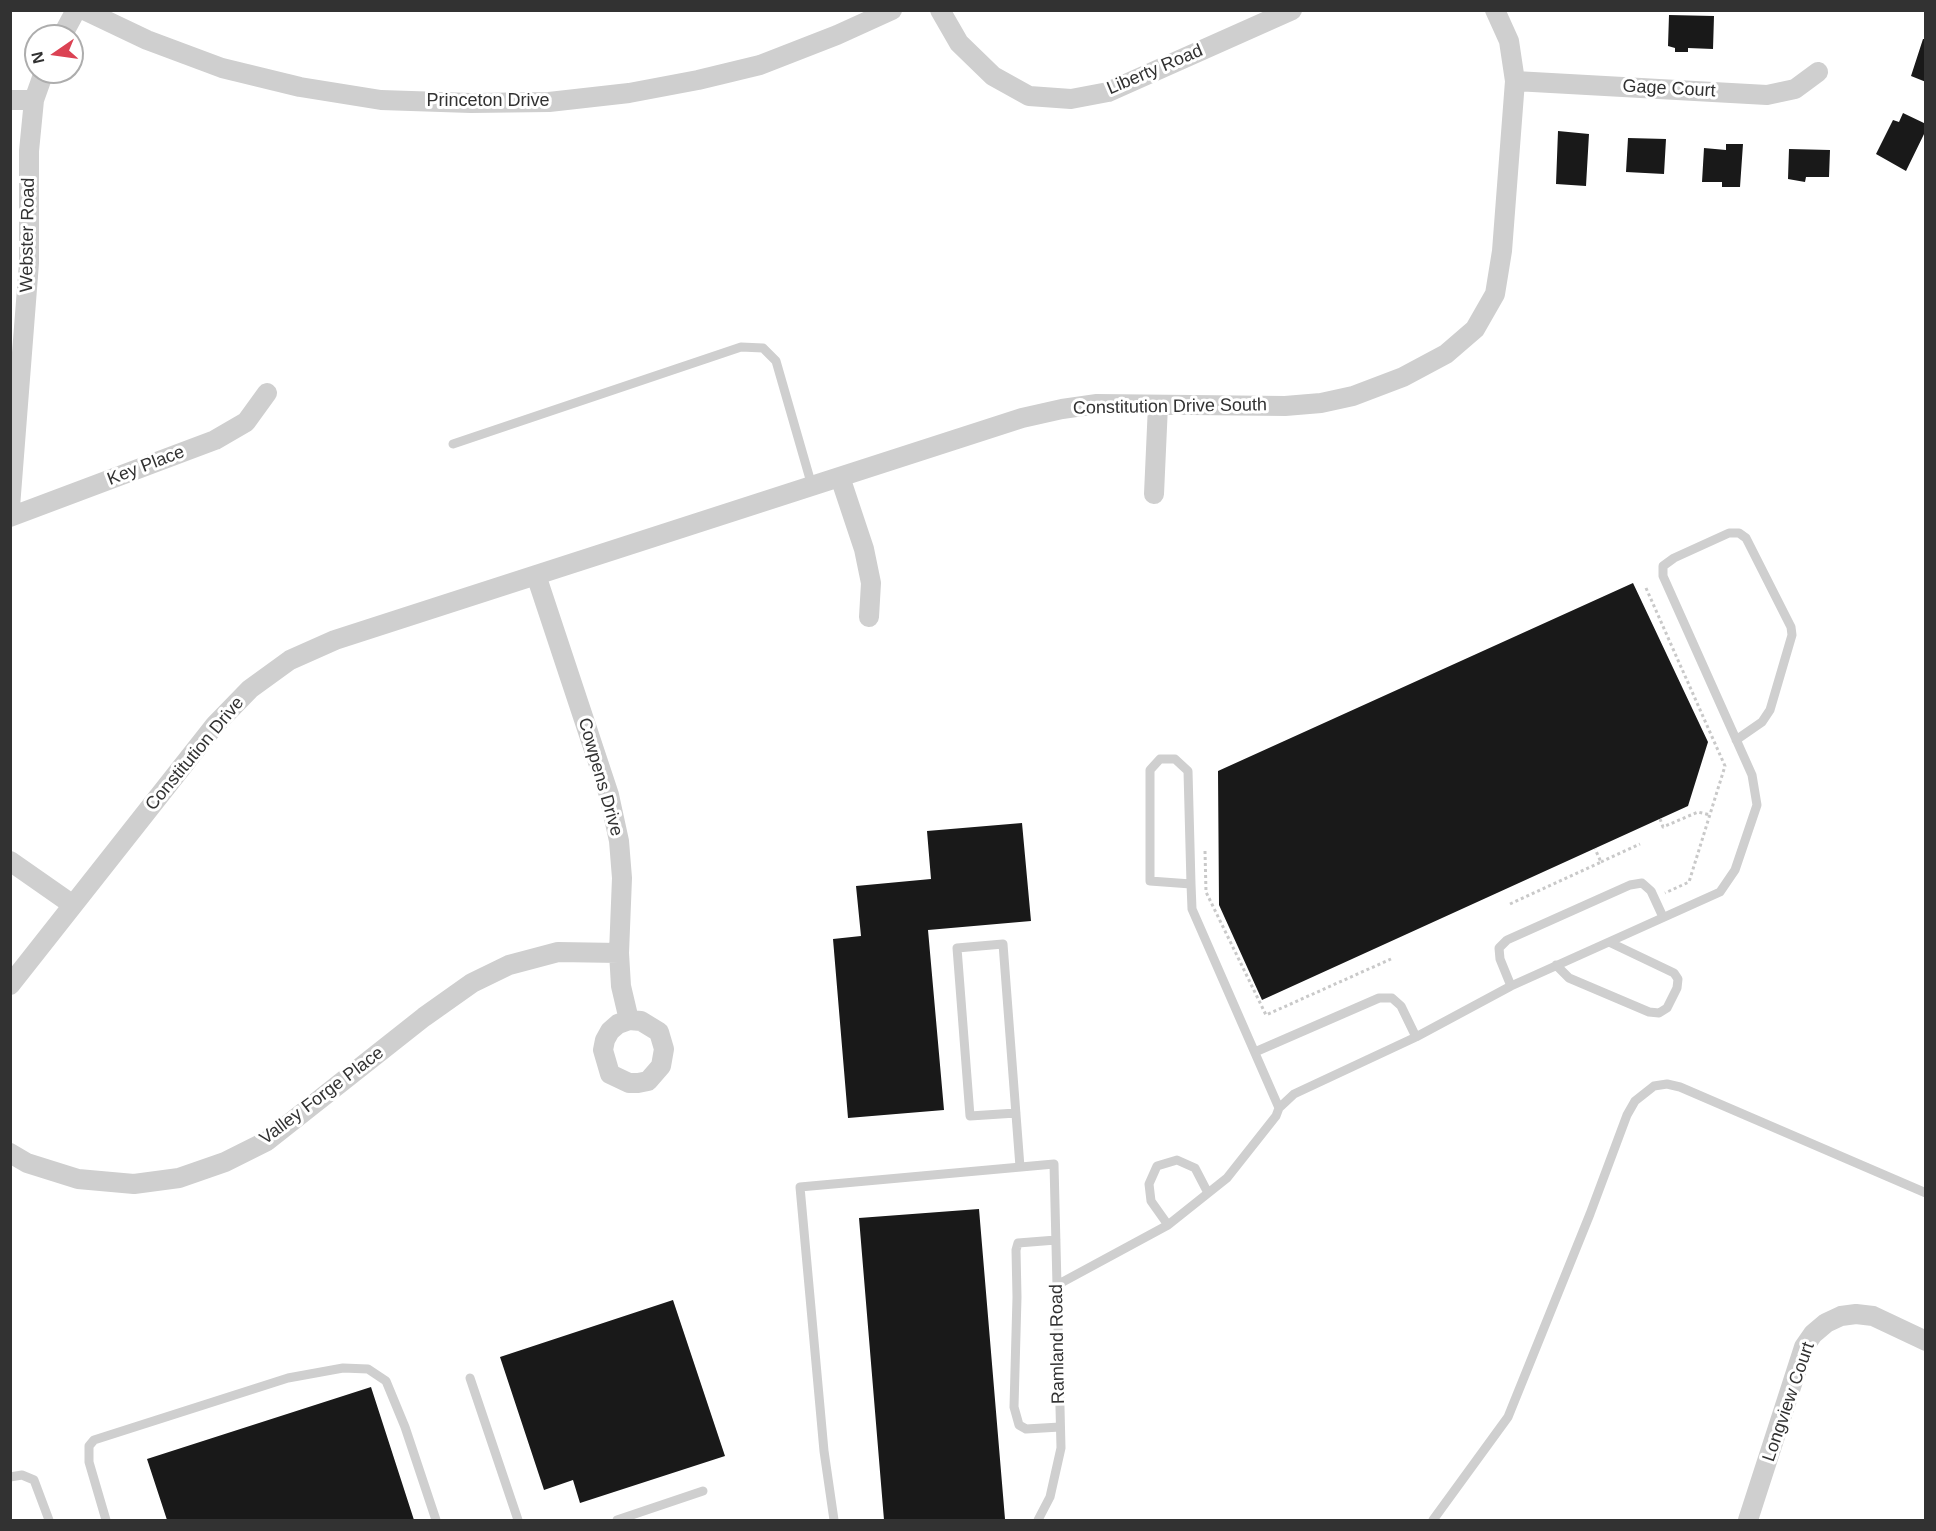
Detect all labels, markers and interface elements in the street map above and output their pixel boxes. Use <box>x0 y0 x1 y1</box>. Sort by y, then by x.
north arrow <box>24 24 84 84</box>
street label: Liberty Road <box>1104 40 1206 100</box>
text: N <box>28 50 48 65</box>
street label: Gage Court <box>1622 76 1716 102</box>
street label: Princeton Drive <box>426 90 550 112</box>
street label: Webster Road <box>16 177 40 293</box>
street label: Constitution Drive South <box>1073 395 1267 419</box>
street label: Key Place <box>104 441 188 491</box>
street label: Constitution Drive <box>141 693 249 815</box>
street label: Cowpens Drive <box>573 715 627 839</box>
street label: Valley Forge Place <box>256 1042 388 1150</box>
street label: Ramland Road <box>1046 1284 1070 1404</box>
street label: Longview Court <box>1758 1339 1820 1465</box>

